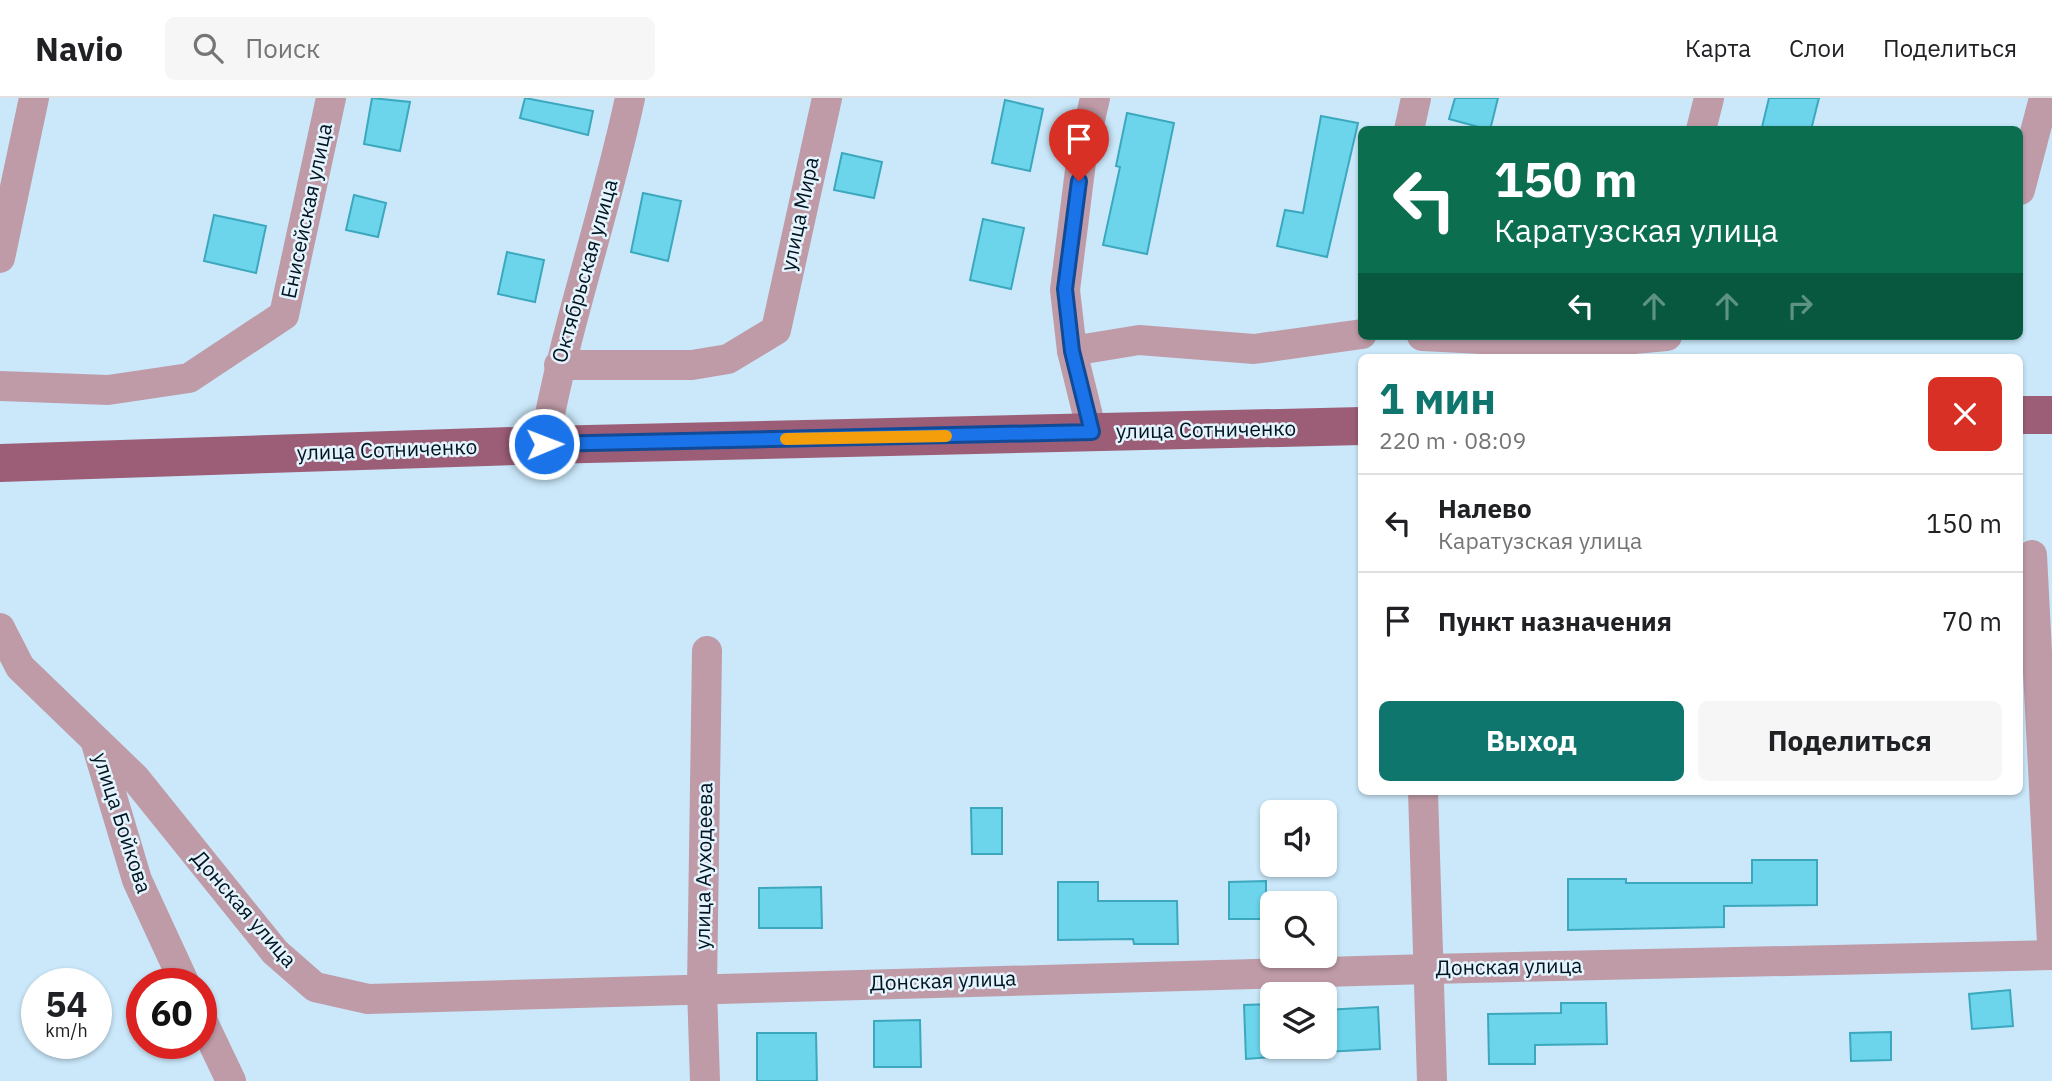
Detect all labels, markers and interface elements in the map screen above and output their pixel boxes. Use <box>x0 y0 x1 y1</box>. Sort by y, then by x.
search box <box>165 17 655 80</box>
text: Navio <box>35 27 123 70</box>
icon: search <box>189 29 227 67</box>
text: Поиск <box>245 31 320 65</box>
text: Карта <box>1685 32 1751 64</box>
text: Слои <box>1789 32 1845 64</box>
text: Поделиться <box>1883 32 2017 64</box>
pin <box>1049 109 1109 181</box>
street label: Енисейская улица <box>274 120 338 301</box>
icon: arrive <box>1060 120 1098 158</box>
text: 150 m <box>1494 147 1638 210</box>
street label: улица Мира <box>773 154 825 273</box>
icon: left <box>1379 154 1470 245</box>
street label: Октябрьская улица <box>544 176 624 366</box>
text: Каратузская улица <box>1494 209 1778 251</box>
icon: left <box>1562 287 1600 325</box>
icon: ahead <box>1635 287 1673 325</box>
icon: ahead <box>1708 287 1746 325</box>
icon: right <box>1781 287 1819 325</box>
text: 1 мин <box>1379 371 1496 426</box>
button: close <box>1928 377 2002 451</box>
position arrow <box>507 407 581 481</box>
street label: улица Сотниченко <box>1116 413 1296 445</box>
text: 220 m · 08:09 <box>1379 425 1526 455</box>
street label: улица Сотниченко <box>296 432 478 466</box>
text: Налево <box>1438 491 1532 525</box>
icon: left <box>1379 504 1417 542</box>
text: 150 m <box>1926 506 2002 540</box>
text: Каратузская улица <box>1438 525 1642 555</box>
icon: arrive <box>1379 602 1417 640</box>
text: Пункт назначения <box>1438 604 1672 638</box>
text: 70 m <box>1942 604 2002 638</box>
button: Выход <box>1379 701 1684 781</box>
button: Поделиться <box>1698 701 2002 781</box>
street label: улица Бойкова <box>87 749 159 897</box>
street label: улица Ауходеева <box>688 782 718 950</box>
map controls <box>1260 800 1337 1059</box>
button: sound <box>1260 800 1337 877</box>
street label: Донская улица <box>186 844 303 973</box>
button: search <box>1260 891 1337 968</box>
street label: Донская улица <box>1435 951 1583 981</box>
street label: Донская улица <box>869 963 1017 997</box>
speed limit sign: 60 <box>126 968 217 1059</box>
text: 54 <box>45 981 88 1027</box>
button: layers <box>1260 982 1337 1059</box>
text: km/h <box>45 1019 88 1042</box>

